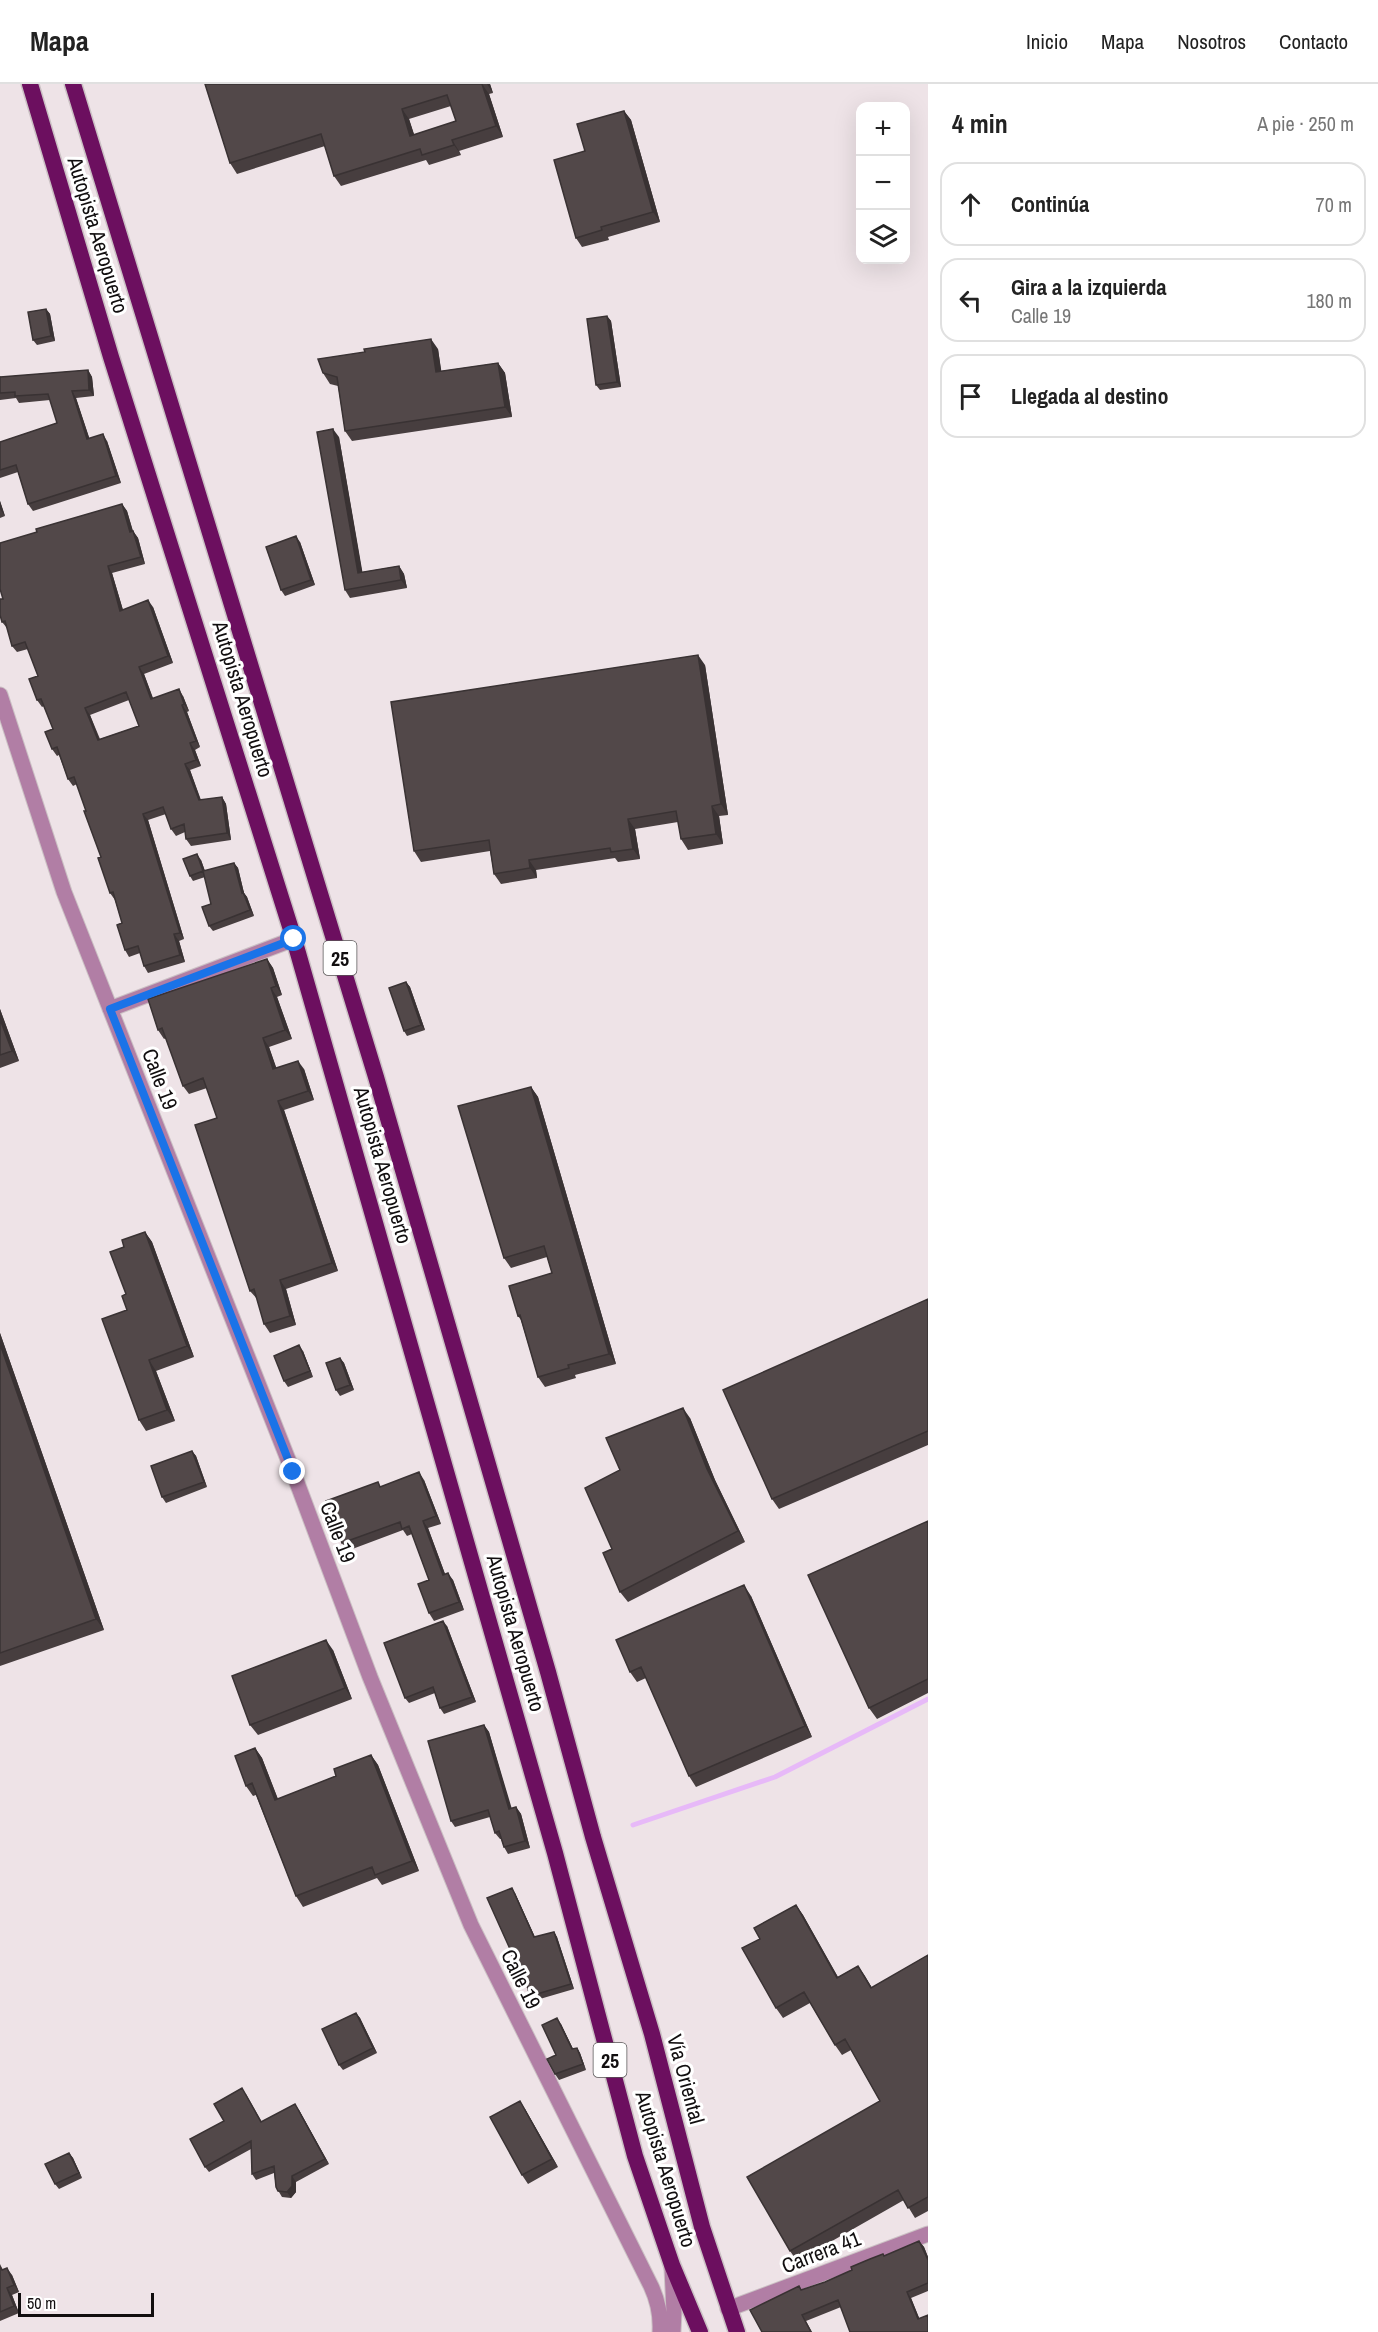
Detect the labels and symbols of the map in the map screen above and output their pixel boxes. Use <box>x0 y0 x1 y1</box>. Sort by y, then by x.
street label: Autopista Aeropuerto <box>60 152 136 317</box>
street label: Autopista Aeropuerto <box>205 616 281 781</box>
route start <box>280 925 306 951</box>
road number: 25 <box>324 941 356 975</box>
street label: Calle 19 <box>135 1044 185 1114</box>
street label: Autopista Aeropuerto <box>346 1082 419 1247</box>
route end <box>279 1458 305 1484</box>
street label: Calle 19 <box>313 1497 363 1567</box>
street label: Autopista Aeropuerto <box>479 1550 552 1715</box>
street label: Calle 19 <box>494 1944 548 2014</box>
street label: Vía Oriental <box>660 2031 712 2127</box>
road number: 25 <box>594 2043 626 2077</box>
street label: Autopista Aeropuerto <box>628 2086 704 2251</box>
street label: Carrera 41 <box>777 2224 865 2280</box>
scale bar <box>18 2290 154 2318</box>

